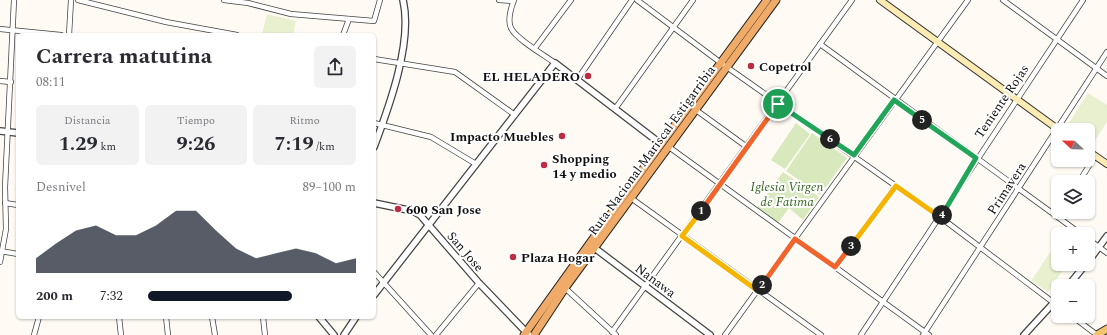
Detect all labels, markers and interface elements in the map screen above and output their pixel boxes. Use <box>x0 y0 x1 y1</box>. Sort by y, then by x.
text: Carrera matutina <box>36 40 212 73</box>
button: share <box>314 46 356 88</box>
place label: Copetrol <box>759 57 812 77</box>
street label: Teniente Rojas <box>970 60 1034 143</box>
street label: Ruta Nacional Mariscal Estigarribia <box>583 61 721 240</box>
marker: Copetrol <box>746 61 756 71</box>
place label: EL HELADERO <box>482 67 580 87</box>
marker: EL HELADERO <box>583 71 593 81</box>
text: 08:11 <box>36 72 65 92</box>
pin <box>761 87 795 121</box>
icon: arrive <box>767 93 789 115</box>
pin: 5 <box>912 110 932 130</box>
text: 5 <box>919 111 925 128</box>
text: Distancia <box>64 112 111 129</box>
text: Tiempo <box>177 112 215 129</box>
text: Ritmo <box>290 112 320 129</box>
north arrow <box>1051 123 1095 167</box>
map controls <box>1051 123 1095 323</box>
place label: Impacto Muebles <box>450 127 554 147</box>
text: 1.29 <box>59 129 98 159</box>
text: 9:26 <box>176 129 216 159</box>
text: 7:19 <box>275 129 314 159</box>
pin: 6 <box>820 129 840 149</box>
text: 6 <box>827 130 833 147</box>
marker: Impacto Muebles <box>557 131 567 141</box>
text: km <box>98 138 116 155</box>
text: /km <box>314 138 335 155</box>
place label: Shopping 14 y medio <box>552 149 617 184</box>
street label: Primavera <box>982 158 1032 219</box>
marker: Shopping 14 y medio <box>539 160 549 170</box>
button: layers <box>1051 175 1095 219</box>
text: Desnivel <box>36 177 86 197</box>
text: 89–100 m <box>303 177 356 197</box>
park label: Iglesia Virgen de Fatima <box>751 177 824 212</box>
place label: 600 San Jose <box>406 200 481 220</box>
pin: 1 <box>691 201 711 221</box>
text: 1 <box>698 202 704 219</box>
marker: 600 San Jose <box>393 204 403 214</box>
pin: 4 <box>932 205 952 225</box>
text: 4 <box>939 206 945 223</box>
street label: San Jose <box>442 227 489 276</box>
button: + <box>1051 227 1095 271</box>
pin: 3 <box>841 236 861 256</box>
text: 3 <box>848 237 854 254</box>
place label: Plaza Hogar <box>521 248 595 268</box>
marker: Plaza Hogar <box>508 252 518 262</box>
street label: Nanawa <box>631 259 681 303</box>
pin: 2 <box>752 275 772 295</box>
text: 2 <box>759 276 765 293</box>
button: − <box>1051 279 1095 323</box>
text: 200 m <box>36 286 73 306</box>
text: 7:32 <box>100 286 123 306</box>

